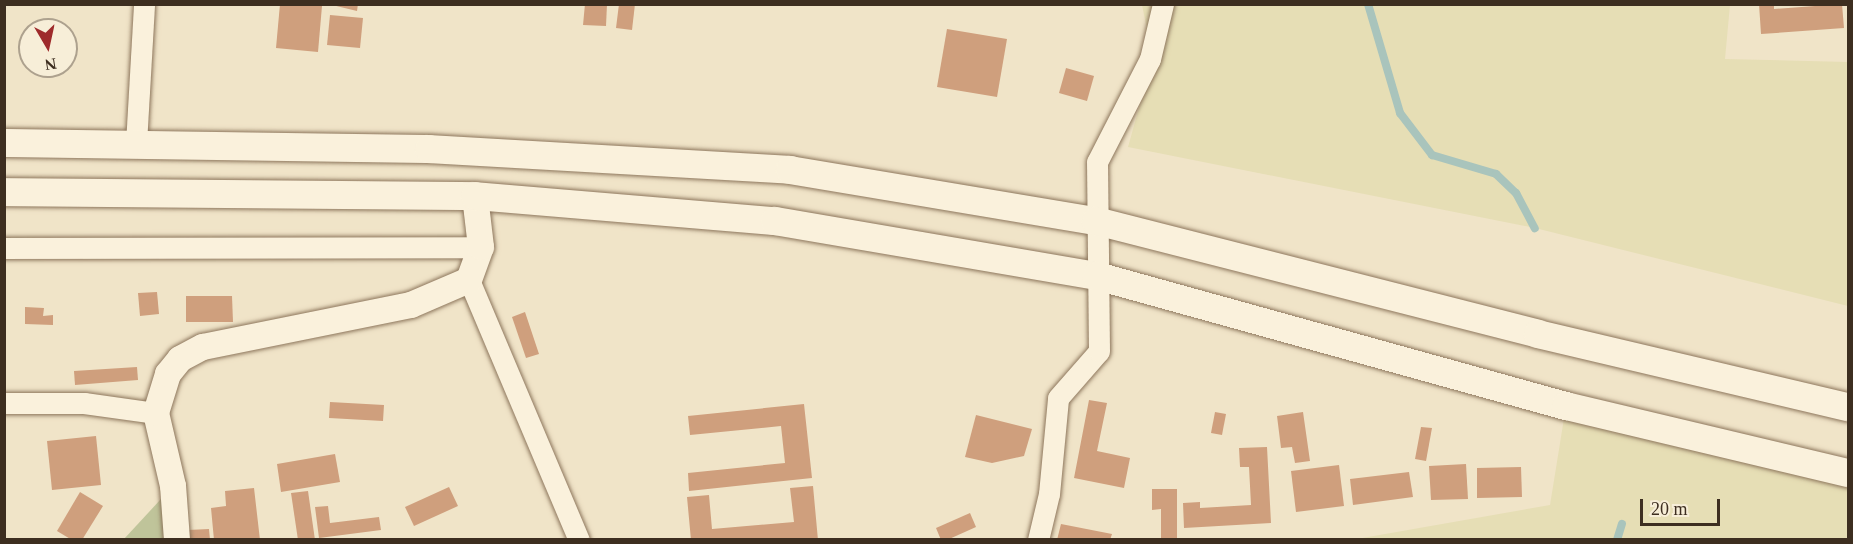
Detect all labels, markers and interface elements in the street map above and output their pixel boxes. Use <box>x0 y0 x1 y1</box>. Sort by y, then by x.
north arrow <box>18 18 78 78</box>
text: N <box>44 55 58 74</box>
scale bar <box>1643 487 1722 525</box>
text: 20 m <box>1651 499 1688 519</box>

